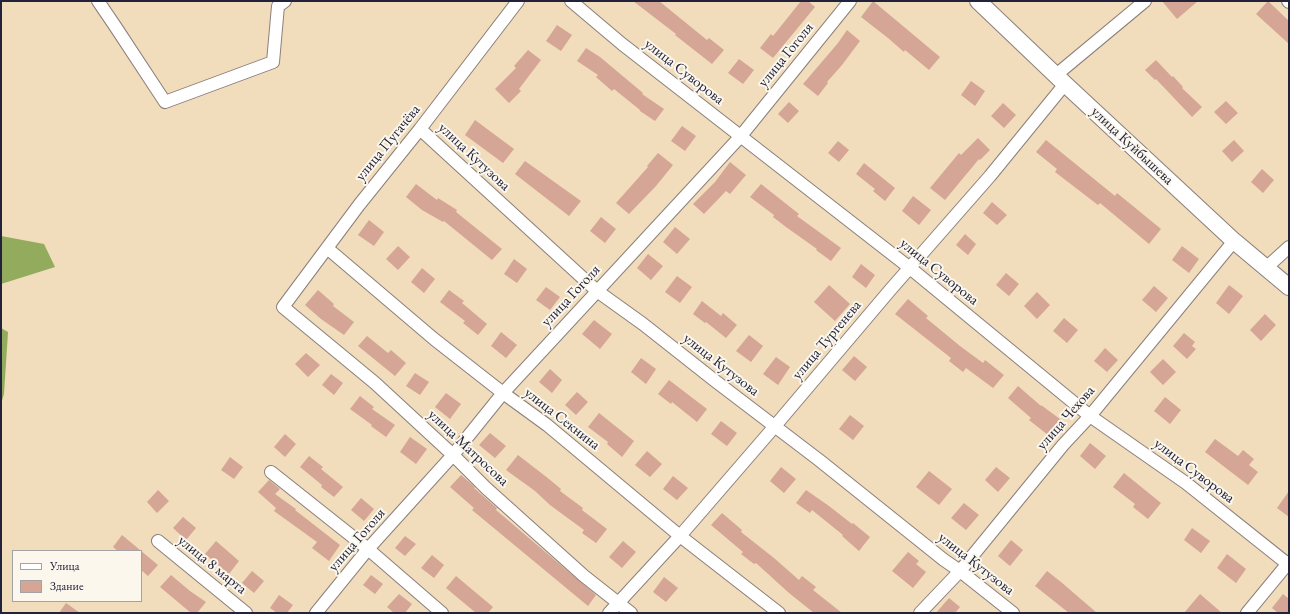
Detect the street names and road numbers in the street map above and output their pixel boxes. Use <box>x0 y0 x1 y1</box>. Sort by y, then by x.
street label: улица Гоголя <box>754 19 818 91</box>
street label: улица Суворова <box>640 35 728 109</box>
street label: улица Пугачёва <box>352 101 424 185</box>
street label: улица Куйбышева <box>1087 103 1177 189</box>
street label: улица Кутузова <box>434 119 514 195</box>
street label: улица Суворова <box>896 235 982 309</box>
street label: улица Гоголя <box>538 261 604 331</box>
street label: улица Тургенева <box>789 297 865 383</box>
street label: улица Кутузова <box>679 330 763 400</box>
street label: улица Чехова <box>1033 382 1099 454</box>
street label: улица Секнина <box>521 384 603 454</box>
street label: улица Матросова <box>424 406 512 490</box>
street label: улица Суворова <box>1150 435 1238 507</box>
street label: улица Гоголя <box>325 505 389 575</box>
street label: улица Кутузова <box>934 529 1018 599</box>
street label: улица 8 марта <box>174 532 250 598</box>

